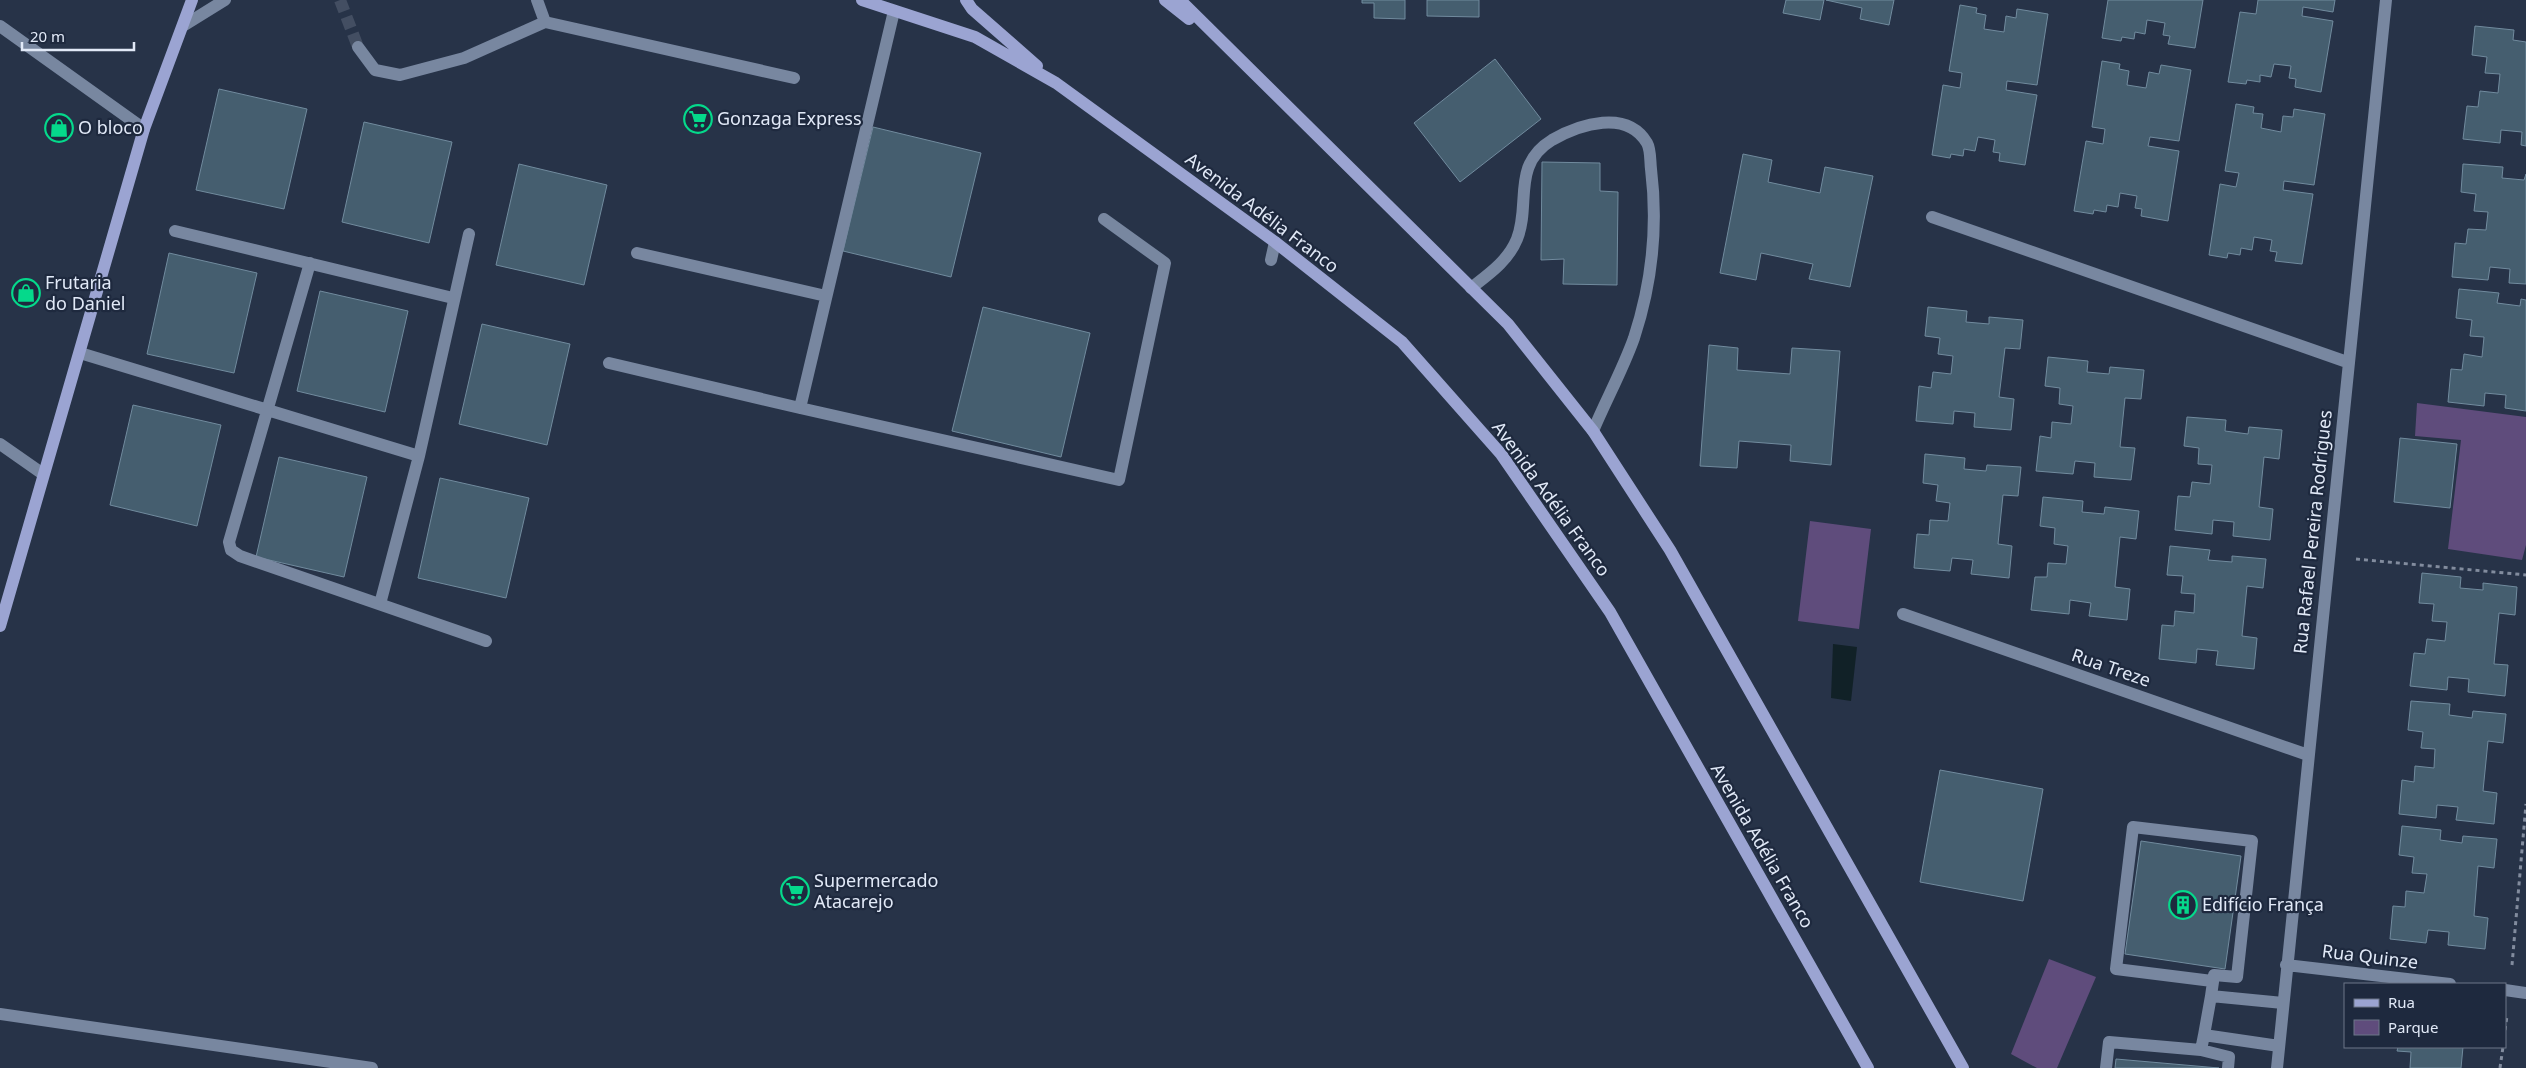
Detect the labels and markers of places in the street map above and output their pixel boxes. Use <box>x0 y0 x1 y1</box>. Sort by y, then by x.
supermarket icon: Gonzaga Express <box>683 104 713 134</box>
place label: Gonzaga Express <box>717 106 862 130</box>
shop icon: O bloco <box>44 113 74 143</box>
place label: O bloco <box>78 115 143 139</box>
place label: Frutaria do Daniel <box>45 270 125 315</box>
shop icon: Frutaria do Daniel <box>11 278 41 308</box>
place label: Supermercado Atacarejo <box>814 868 938 913</box>
supermarket icon: Supermercado Atacarejo <box>780 876 810 906</box>
building icon: Edifício França <box>2168 890 2198 920</box>
place label: Edifício França <box>2202 892 2324 916</box>

